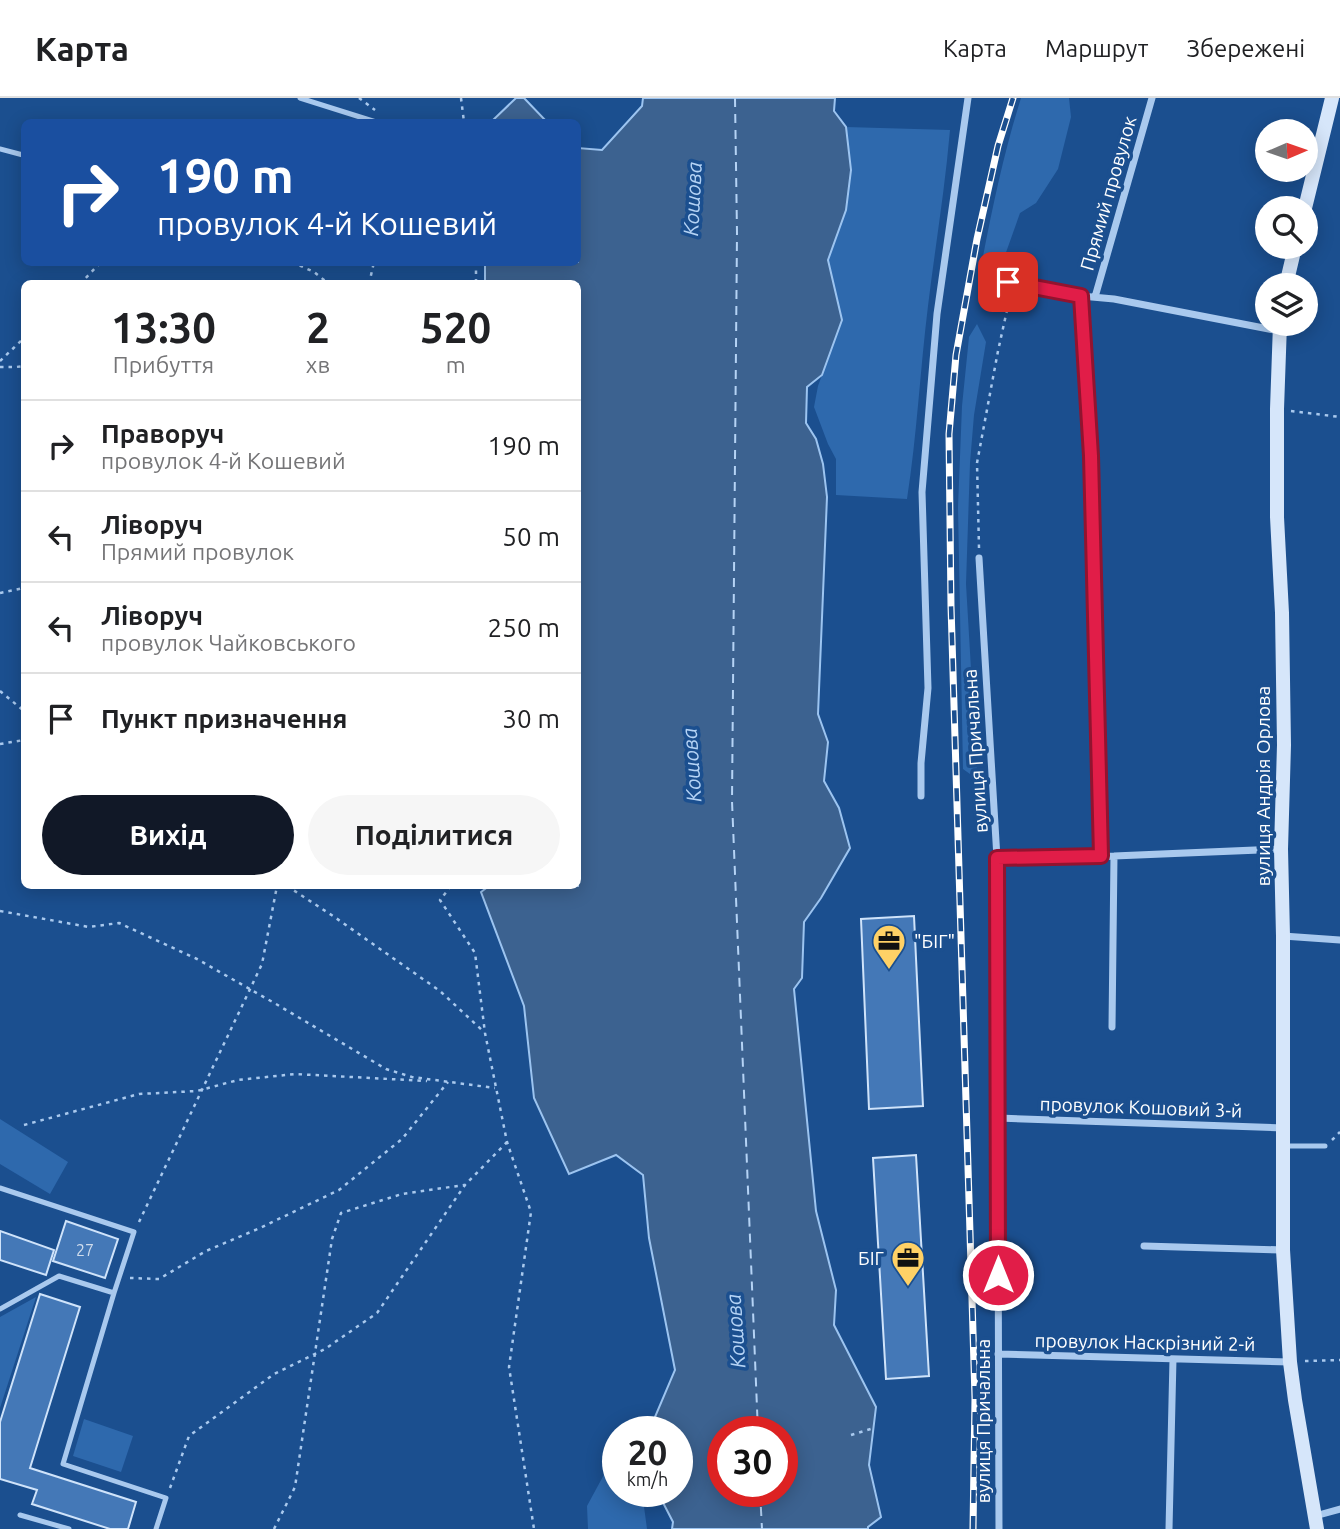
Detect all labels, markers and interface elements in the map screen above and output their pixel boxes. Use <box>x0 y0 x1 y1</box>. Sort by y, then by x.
text: Карта <box>35 30 129 67</box>
text: Карта <box>943 35 1007 62</box>
text: Маршрут <box>1045 35 1148 62</box>
text: Збережені <box>1186 35 1305 62</box>
street label: Прямий провулок <box>1075 113 1141 273</box>
north arrow <box>1255 119 1318 182</box>
map controls <box>1255 119 1318 336</box>
icon: right <box>42 147 133 238</box>
text: 190 m <box>157 147 294 202</box>
water label: Кошова <box>678 161 706 237</box>
button: search <box>1255 196 1318 259</box>
text: провулок 4-й Кошевий <box>157 205 497 241</box>
pin <box>978 252 1038 312</box>
icon: arrive <box>989 263 1027 301</box>
button: layers <box>1255 273 1318 336</box>
text: 13:30 <box>111 304 216 351</box>
text: 2 <box>306 304 330 351</box>
text: 520 <box>420 304 491 351</box>
text: Прибуття <box>113 352 214 377</box>
text: хв <box>306 352 330 377</box>
text: m <box>446 352 466 377</box>
text: Праворуч <box>101 419 224 448</box>
icon: right <box>42 427 80 465</box>
text: 190 m <box>488 431 560 460</box>
text: провулок 4-й Кошевий <box>101 448 346 473</box>
text: Ліворуч <box>101 510 203 539</box>
icon: left <box>42 518 80 556</box>
text: 50 m <box>502 522 560 551</box>
text: Прямий провулок <box>101 539 294 564</box>
text: Ліворуч <box>101 601 203 630</box>
icon: left <box>42 609 80 647</box>
text: 250 m <box>488 613 560 642</box>
text: провулок Чайковського <box>101 630 356 655</box>
street label: вулиця Причальна <box>958 668 992 834</box>
street label: вулиця Андрія Орлова <box>1252 686 1274 886</box>
icon: arrive <box>42 700 80 738</box>
text: Пункт призначення <box>101 704 347 733</box>
text: 30 m <box>502 704 560 733</box>
water label: Кошова <box>676 727 706 803</box>
button: Вихід <box>42 795 294 875</box>
button: Поділитися <box>308 795 560 875</box>
office icon: "БІГ" <box>870 922 908 971</box>
place label: "БІГ" <box>914 930 955 952</box>
street label: провулок Кошовий 3-й <box>1039 1092 1243 1122</box>
position arrow <box>961 1238 1035 1312</box>
office icon: БІГ <box>889 1239 927 1288</box>
house number: 27 <box>76 1241 94 1259</box>
place label: БІГ <box>858 1247 884 1269</box>
water label: Кошова <box>720 1293 750 1369</box>
street label: провулок Наскрізний 2-й <box>1034 1329 1256 1355</box>
street label: вулиця Причальна <box>972 1339 994 1503</box>
speed limit sign: 30 <box>707 1416 798 1507</box>
text: 20 <box>628 1432 667 1472</box>
text: km/h <box>627 1469 668 1489</box>

